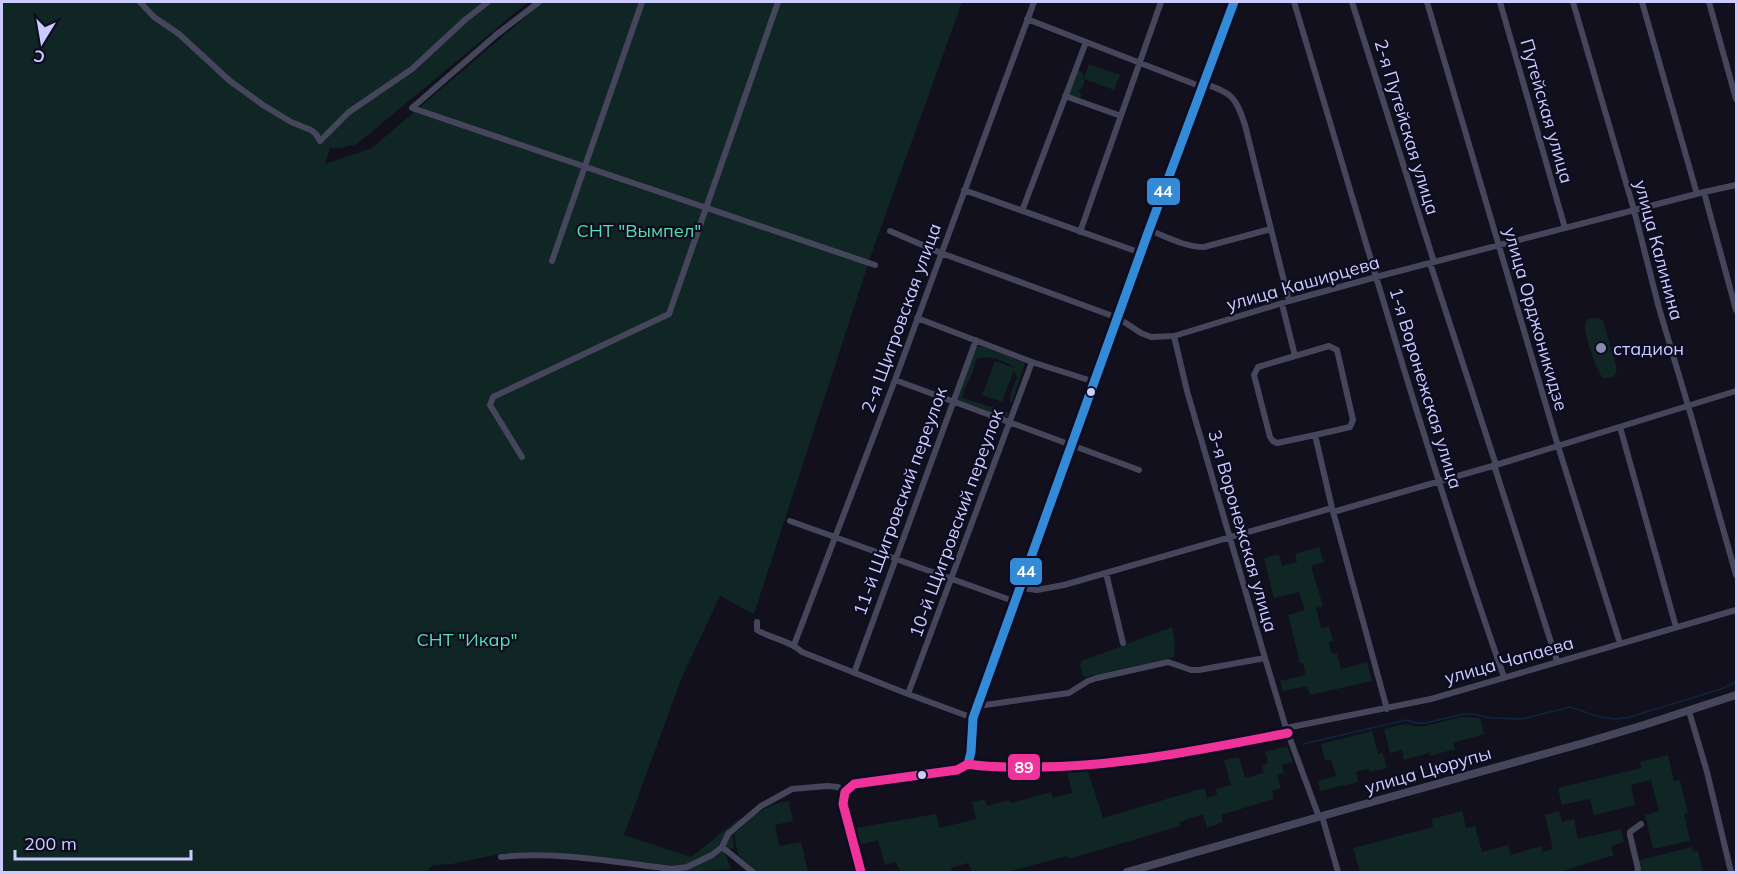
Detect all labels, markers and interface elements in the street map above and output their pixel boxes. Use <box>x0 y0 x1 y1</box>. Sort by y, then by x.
north arrow <box>12 12 72 72</box>
street label: 2-я Путейская улица <box>1369 36 1445 218</box>
street label: Путейская улица <box>1515 36 1579 186</box>
text: С <box>32 46 46 68</box>
line badge: 44 <box>1146 177 1181 206</box>
street label: улица Калинина <box>1629 177 1689 323</box>
text: 44 <box>1153 181 1173 201</box>
park label: СНТ "Вымпел" <box>577 219 701 242</box>
street label: 2-я Щигровская улица <box>856 220 946 416</box>
street label: улица Орджоникидзе <box>1499 225 1573 413</box>
street label: улица Каширцева <box>1224 250 1382 316</box>
street label: 1-я Воронежская улица <box>1384 285 1468 491</box>
place label: стадион <box>1613 337 1684 360</box>
marker: стадион <box>1594 341 1608 355</box>
street label: 11-й Щигровский переулок <box>848 383 952 618</box>
unlabelled marker <box>1085 386 1097 398</box>
street label: 10-й Щигровский переулок <box>904 405 1008 640</box>
street label: 3-я Воронежская улица <box>1203 427 1283 635</box>
line badge: 44 <box>1009 557 1043 586</box>
text: 44 <box>1016 561 1036 581</box>
park label: СНТ "Икар" <box>417 628 517 651</box>
street label: улица Чапаева <box>1442 631 1576 689</box>
street label: улица Цюрупы <box>1362 741 1494 799</box>
line badge: 89 <box>1007 753 1041 781</box>
text: 89 <box>1014 757 1034 777</box>
unlabelled marker <box>916 769 928 781</box>
scale bar <box>15 823 190 861</box>
text: 200 m <box>24 832 77 855</box>

